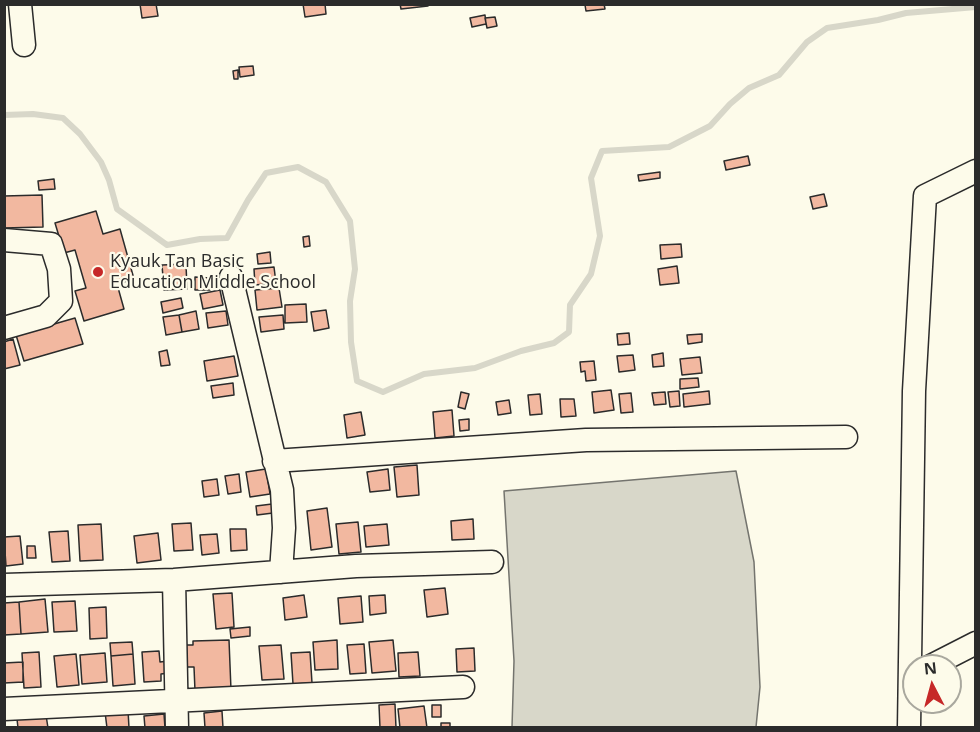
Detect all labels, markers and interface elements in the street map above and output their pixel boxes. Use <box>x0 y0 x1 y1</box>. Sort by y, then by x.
place label: Kyauk Tan Basic Education Middle School <box>110 251 316 294</box>
marker: Kyauk Tan Basic Education Middle School <box>91 265 105 279</box>
north arrow <box>902 654 962 714</box>
text: N <box>923 656 938 680</box>

